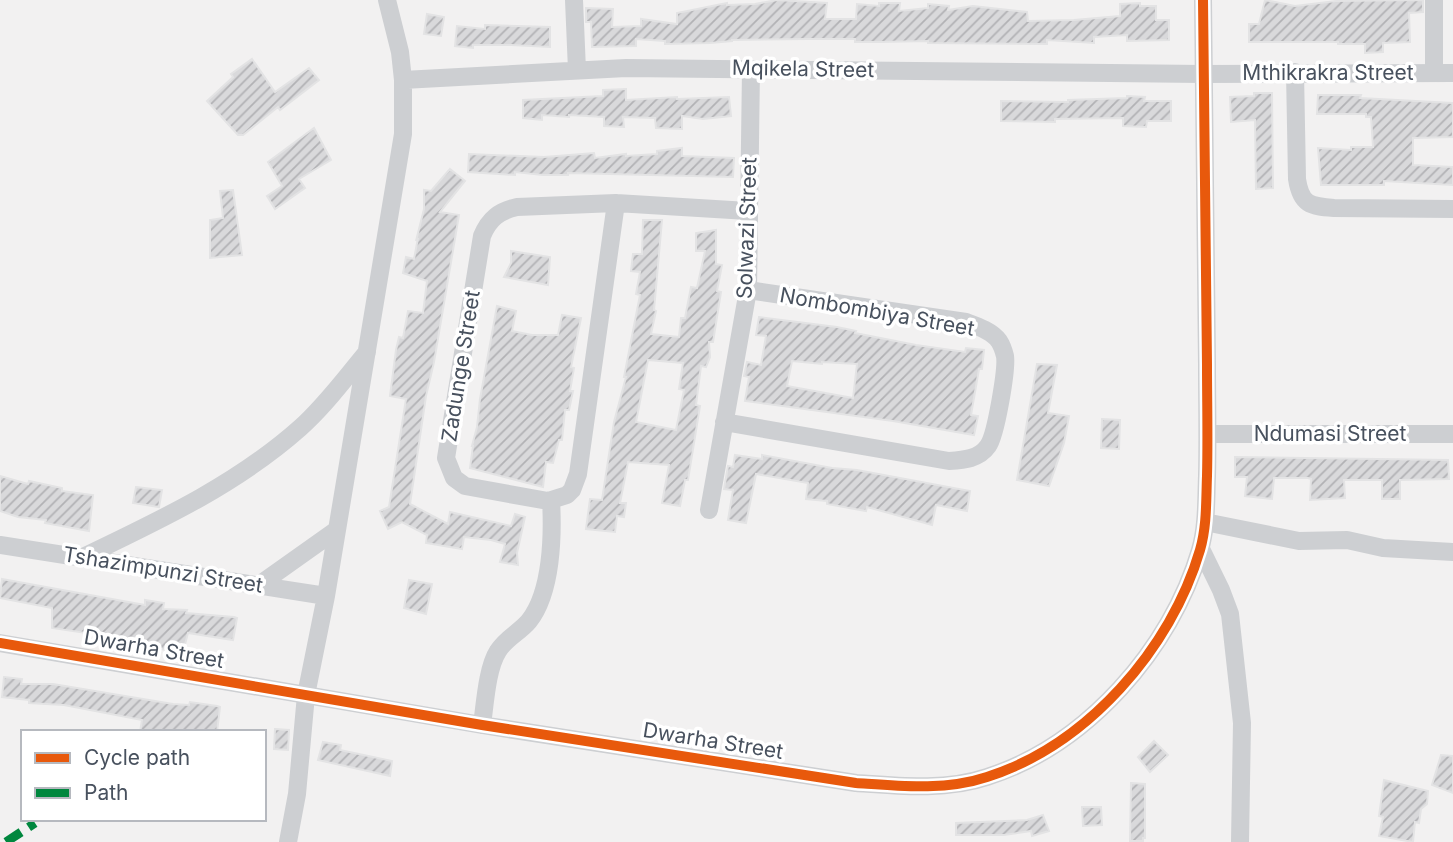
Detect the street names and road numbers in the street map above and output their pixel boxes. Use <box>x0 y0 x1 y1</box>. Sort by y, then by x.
street label: Mqikela Street <box>732 55 874 82</box>
street label: Mthikrakra Street <box>1242 60 1414 85</box>
street label: Solwazi Street <box>732 156 761 299</box>
street label: Nombombiya Street <box>778 282 977 341</box>
street label: Zadunge Street <box>436 288 485 443</box>
street label: Ndumasi Street <box>1254 421 1406 446</box>
street label: Tshazimpunzi Street <box>61 541 265 598</box>
street label: Dwarha Street <box>82 624 226 673</box>
street label: Dwarha Street <box>641 717 785 764</box>

